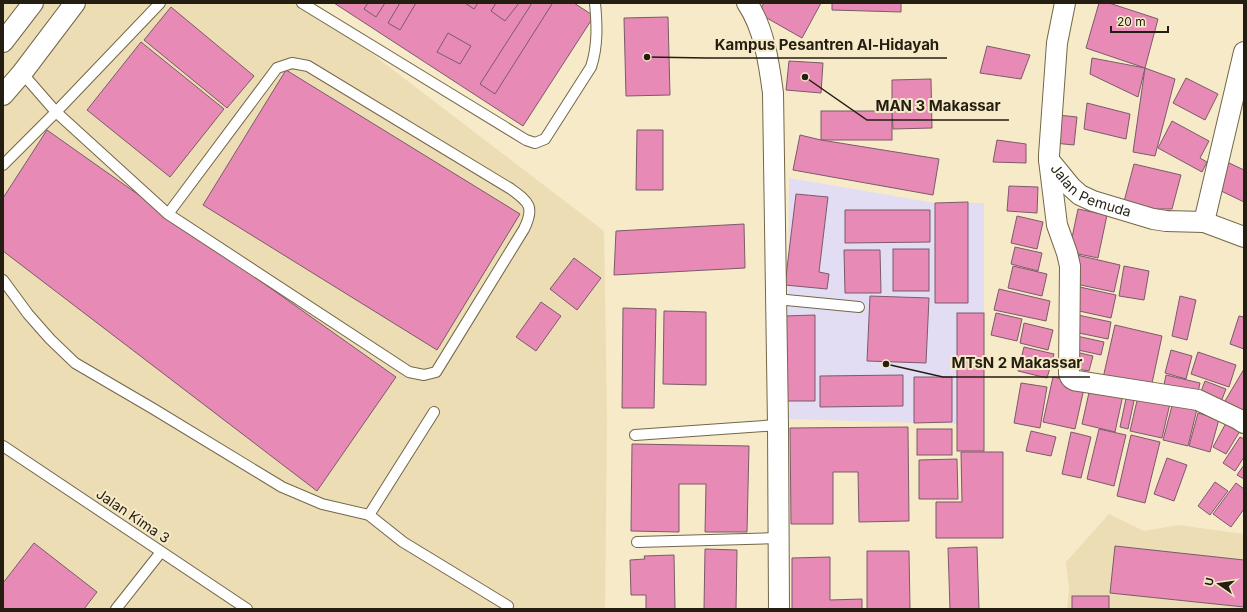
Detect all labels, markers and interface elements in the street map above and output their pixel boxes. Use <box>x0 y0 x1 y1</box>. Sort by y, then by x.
scale bar <box>1111 8 1168 34</box>
text: 20 m <box>1117 14 1146 29</box>
callout: Kampus Pesantren Al-Hidayah <box>707 31 947 58</box>
text: Kampus Pesantren Al-Hidayah <box>715 35 939 54</box>
callout: MAN 3 Makassar <box>867 93 1009 120</box>
text: MAN 3 Makassar <box>875 96 1001 115</box>
street label: Jalan Pemuda <box>1047 160 1133 220</box>
callout: MTsN 2 Makassar <box>943 350 1090 377</box>
text: MTsN 2 Makassar <box>952 353 1082 372</box>
street label: Jalan Kima 3 <box>93 485 173 546</box>
north arrow <box>1199 564 1239 604</box>
text: U <box>1202 576 1217 587</box>

